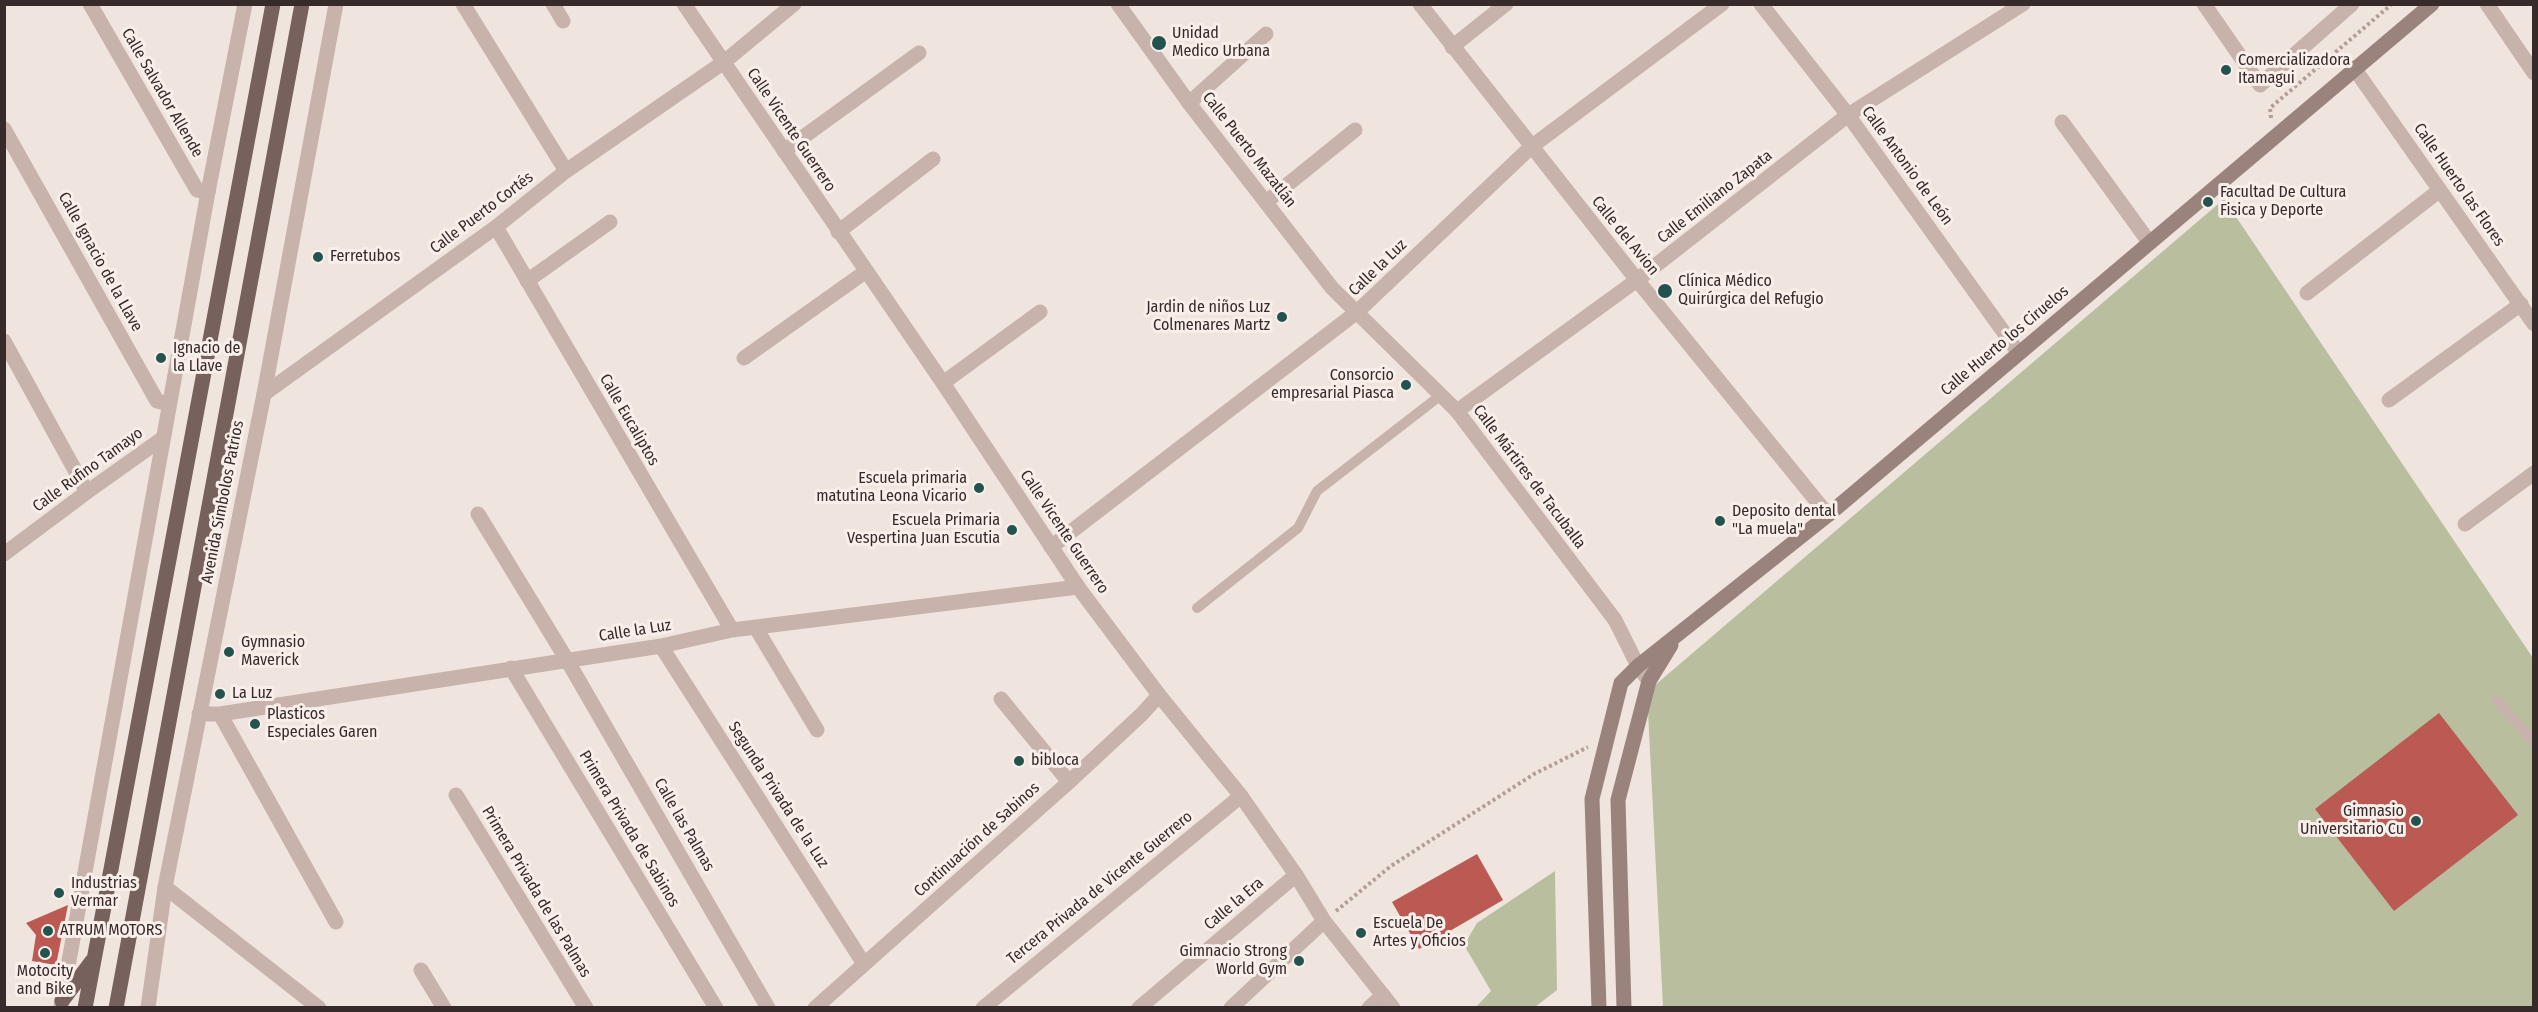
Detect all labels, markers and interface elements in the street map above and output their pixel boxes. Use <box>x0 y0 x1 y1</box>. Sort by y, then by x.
place label: Unidad Medico Urbana <box>1172 24 1270 62</box>
street label: Calle Salvador Allende <box>117 25 207 161</box>
marker: Unidad Medico Urbana <box>1150 34 1168 52</box>
place label: Comercializadora Itamagui <box>2238 51 2350 89</box>
marker: Comercializadora Itamagui <box>2219 63 2233 77</box>
street label: Calle Vicente Guerrero <box>742 65 840 195</box>
street label: Calle Puerto Mazatlán <box>1198 88 1300 212</box>
street label: Calle Antonio de León <box>1857 103 1957 229</box>
street label: Calle Huerto las Flores <box>2409 120 2509 250</box>
street label: Calle Emiliano Zapata <box>1654 146 1776 248</box>
street label: Calle Puerto Cortés <box>427 168 537 258</box>
place label: Facultad De Cultura Fisica y Deporte <box>2220 183 2346 221</box>
street label: Calle Ignacio de la Llave <box>54 189 146 335</box>
street label: Calle del Avion <box>1587 192 1663 280</box>
marker: Facultad De Cultura Fisica y Deporte <box>2201 195 2215 209</box>
street label: Calle la Luz <box>1345 236 1411 300</box>
place label: Ferretubos <box>330 247 400 267</box>
marker: Ferretubos <box>311 250 325 264</box>
place label: Clínica Médico Quirúrgica del Refugio <box>1678 272 1824 310</box>
marker: Clínica Médico Quirúrgica del Refugio <box>1656 282 1674 300</box>
street label: Calle Huerto los Ciruelos <box>1937 282 2073 400</box>
place label: Jardin de niños Luz Colmenares Martz <box>1146 298 1270 336</box>
marker: Jardin de niños Luz Colmenares Martz <box>1275 310 1289 324</box>
place label: Ignacio de la Llave <box>173 339 241 377</box>
marker: Ignacio de la Llave <box>154 351 168 365</box>
place label: Consorcio empresarial Piasca <box>1271 366 1394 404</box>
street label: Calle Eucaliptos <box>595 371 663 469</box>
marker: Consorcio empresarial Piasca <box>1399 378 1413 392</box>
street label: Calle Mártires de Tacuballa <box>1469 401 1589 553</box>
street label: Avenida Símbolos Patrios <box>198 419 248 585</box>
street label: Calle Rufino Tamayo <box>29 424 147 516</box>
street label: Calle Vicente Guerrero <box>1015 467 1113 597</box>
place label: Escuela primaria matutina Leona Vicario <box>816 469 967 507</box>
marker: Escuela primaria matutina Leona Vicario <box>972 481 986 495</box>
place label: Deposito dental "La muela" <box>1732 502 1836 540</box>
place label: Escuela Primaria Vespertina Juan Escutia <box>847 511 1000 549</box>
marker: Deposito dental "La muela" <box>1713 514 1727 528</box>
marker: Escuela Primaria Vespertina Juan Escutia <box>1005 523 1019 537</box>
street label: Calle la Luz <box>597 616 673 646</box>
place label: Gymnasio Maverick <box>241 633 305 671</box>
marker: Gymnasio Maverick <box>222 645 236 659</box>
place label: La Luz <box>232 684 272 704</box>
marker: La Luz <box>213 687 227 701</box>
place label: Plasticos Especiales Garen <box>267 705 377 743</box>
marker: Plasticos Especiales Garen <box>248 717 262 731</box>
street label: Segunda Privada de la Luz <box>724 718 832 872</box>
street label: Primera Privada de Sabinos <box>575 747 683 911</box>
place label: bibloca <box>1031 751 1079 771</box>
marker: bibloca <box>1012 754 1026 768</box>
street label: Calle las Palmas <box>650 775 718 875</box>
street label: Continuación de Sabinos <box>910 779 1044 901</box>
place label: Gimnasio Universitario Cu <box>2300 802 2404 840</box>
street label: Primera Privada de las Palmas <box>477 803 595 981</box>
street label: Tercera Privada de Vicente Guerrero <box>1003 807 1197 969</box>
marker: Gimnasio Universitario Cu <box>2409 814 2423 828</box>
place label: Industrias Vermar <box>71 874 137 912</box>
street label: Calle la Era <box>1200 874 1268 934</box>
marker: Industrias Vermar <box>52 886 66 900</box>
place label: Escuela De Artes y Oficios <box>1373 914 1466 952</box>
place label: ATRUM MOTORS <box>60 921 162 941</box>
marker: ATRUM MOTORS <box>41 924 55 938</box>
marker: Escuela De Artes y Oficios <box>1354 926 1368 940</box>
place label: Gimnacio Strong World Gym <box>1179 942 1287 980</box>
marker: Motocity and Bike <box>38 946 52 960</box>
marker: Gimnacio Strong World Gym <box>1292 954 1306 968</box>
place label: Motocity and Bike <box>17 962 73 1000</box>

